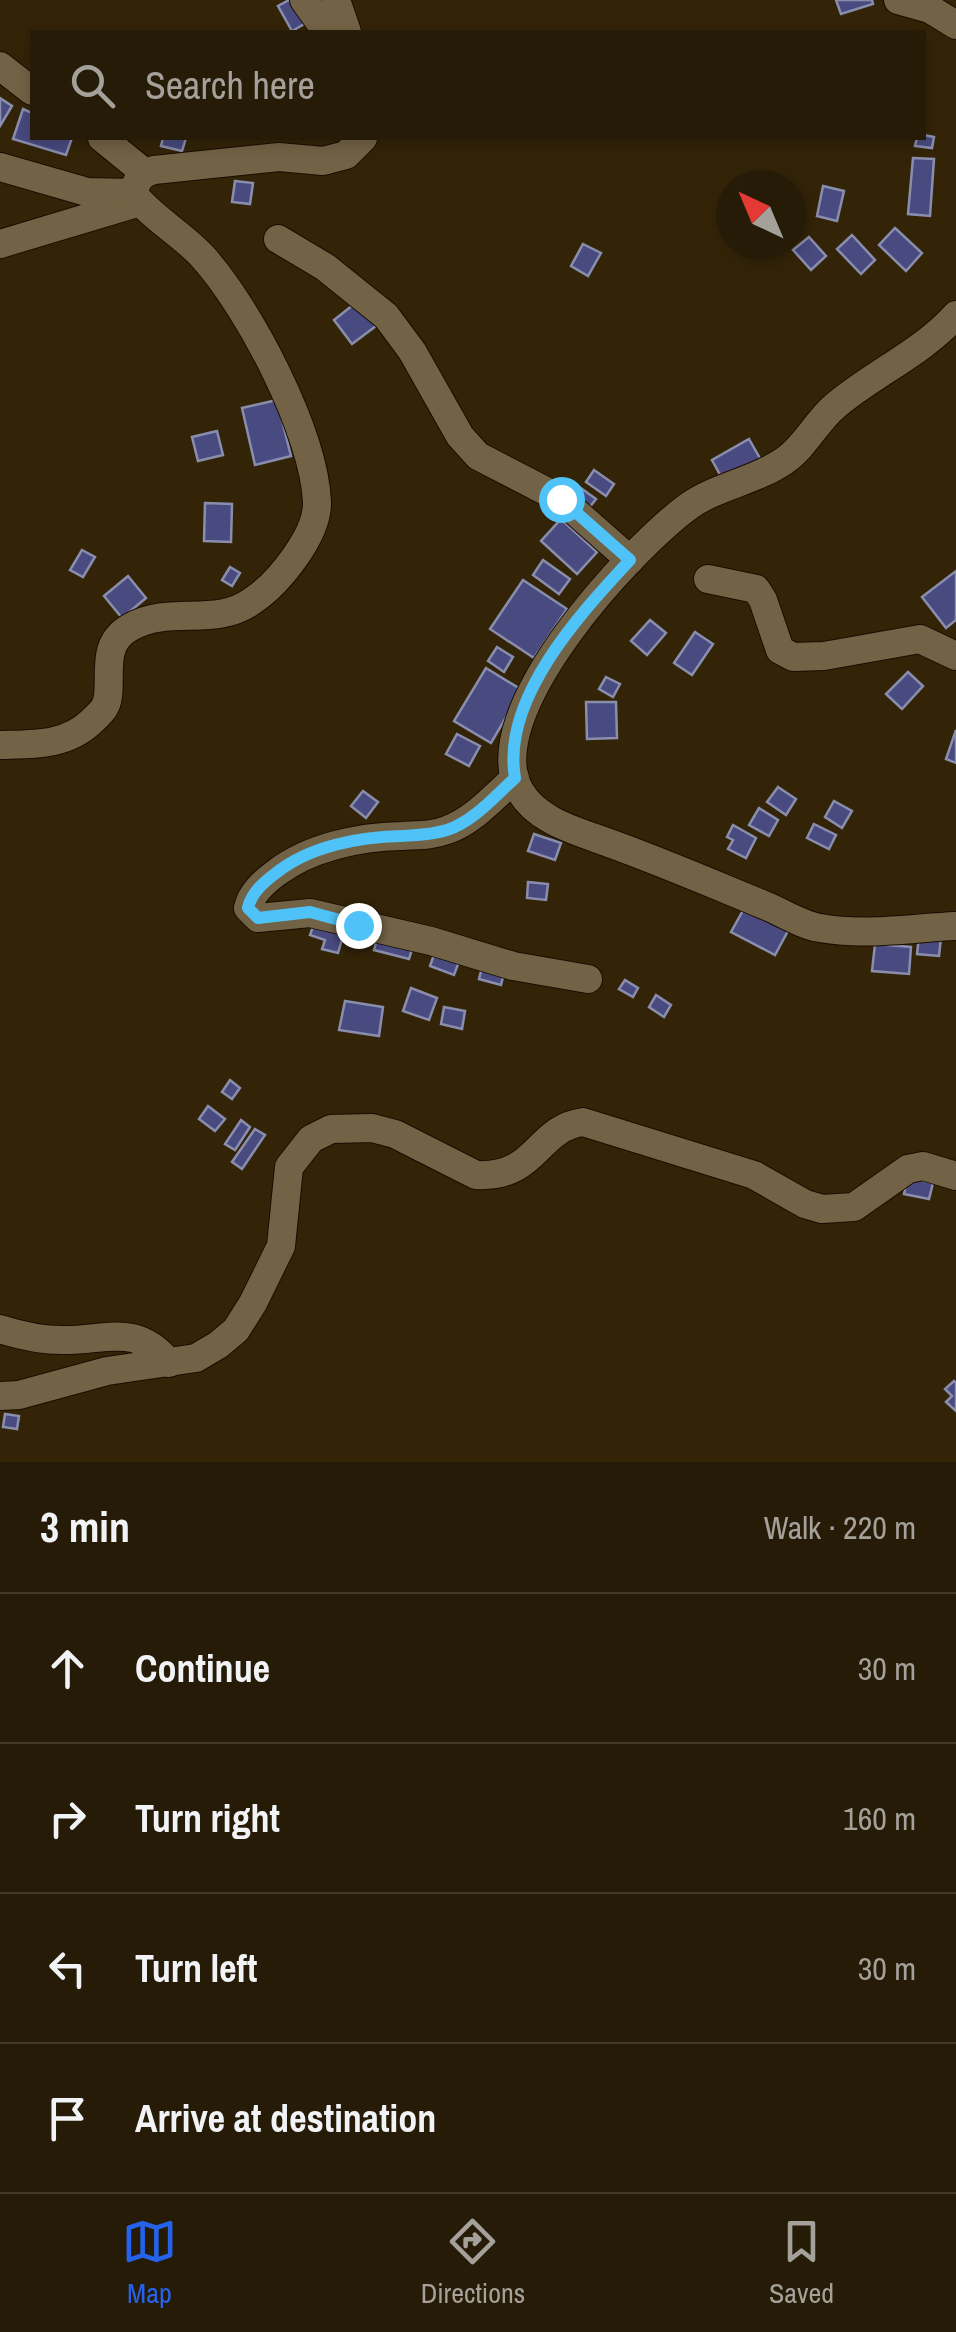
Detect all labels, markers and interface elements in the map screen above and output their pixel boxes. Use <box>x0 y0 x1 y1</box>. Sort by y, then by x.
search box <box>30 30 926 140</box>
icon: search <box>65 58 120 113</box>
text: Search here <box>145 60 315 111</box>
north arrow <box>716 170 806 260</box>
route start <box>539 477 585 523</box>
route end <box>336 903 382 949</box>
text: 3 min <box>40 1499 130 1555</box>
text: Walk · 220 m <box>764 1506 916 1549</box>
icon: ahead <box>40 1641 95 1696</box>
text: Continue <box>135 1643 270 1694</box>
text: 30 m <box>858 1647 916 1690</box>
icon: right <box>40 1791 95 1846</box>
text: Turn right <box>135 1793 280 1844</box>
text: 160 m <box>843 1797 916 1840</box>
icon: left <box>40 1941 95 1996</box>
text: Turn left <box>135 1943 257 1994</box>
text: 30 m <box>858 1947 916 1990</box>
icon: arrive <box>40 2091 95 2146</box>
text: Arrive at destination <box>135 2093 436 2144</box>
tab: Map <box>122 2214 177 2312</box>
tab: Directions <box>421 2214 525 2312</box>
tab: Saved <box>769 2214 834 2312</box>

